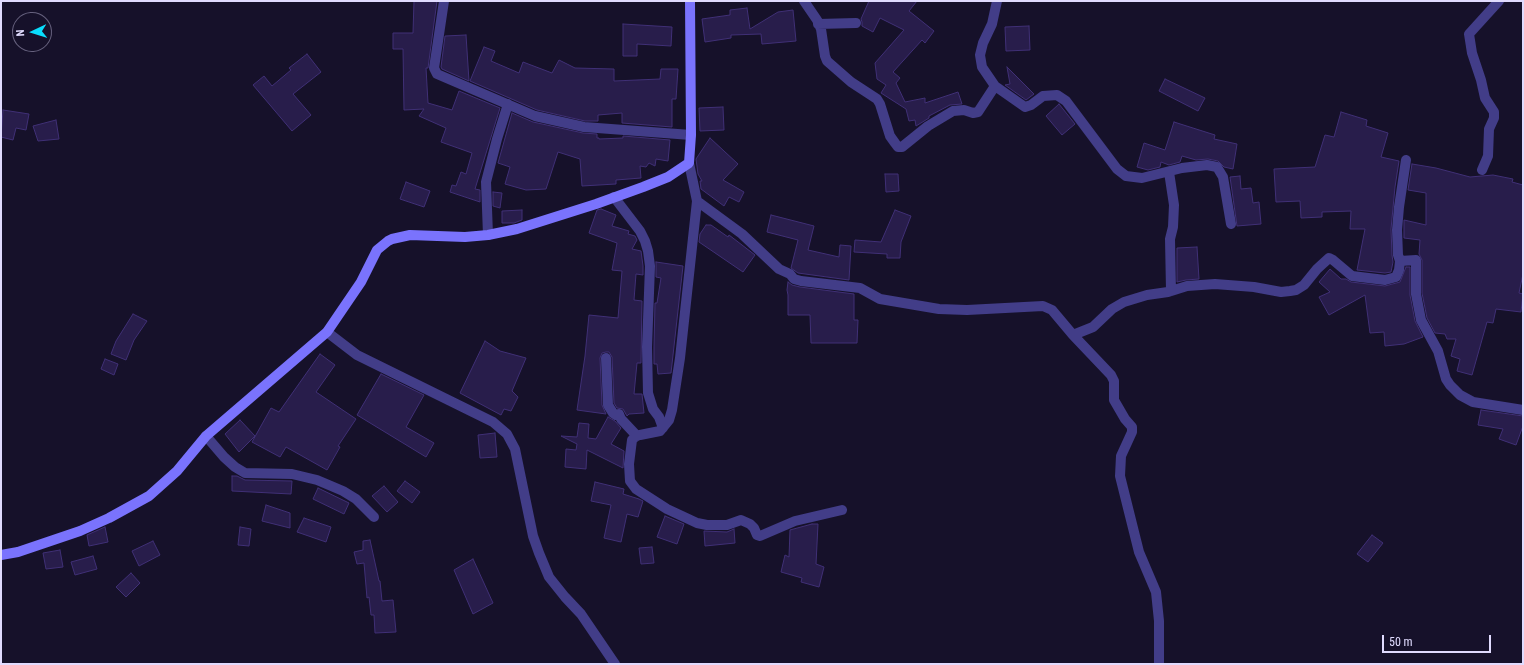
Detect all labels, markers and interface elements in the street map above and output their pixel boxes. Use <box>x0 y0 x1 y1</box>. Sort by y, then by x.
north arrow <box>12 12 52 52</box>
text: N <box>14 29 27 37</box>
scale bar <box>1384 627 1493 653</box>
text: 50 m <box>1389 635 1413 649</box>

